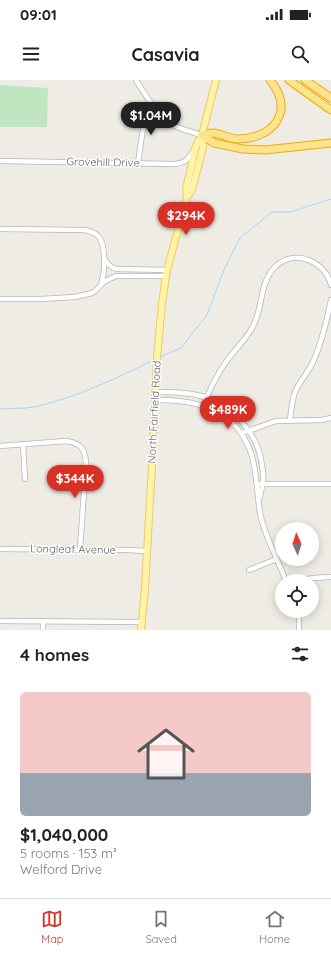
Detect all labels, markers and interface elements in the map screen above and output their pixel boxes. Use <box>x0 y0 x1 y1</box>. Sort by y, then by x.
text: 09:01 <box>20 5 57 24</box>
icon: menu <box>20 43 42 65</box>
text: Casavia <box>131 43 200 66</box>
icon: search <box>289 43 311 65</box>
pin: $1.04M <box>118 102 184 136</box>
text: $1.04M <box>130 107 172 123</box>
street label: Grovehill Drive <box>66 154 140 170</box>
pin: $294K <box>158 202 214 236</box>
text: $294K <box>167 207 205 223</box>
street label: North Fairfield Road <box>144 360 164 464</box>
pin: $489K <box>200 396 256 430</box>
text: $489K <box>209 401 247 417</box>
pin: $344K <box>47 465 103 499</box>
text: $344K <box>56 470 94 486</box>
north arrow <box>275 522 319 566</box>
map controls <box>275 522 319 618</box>
street label: Longleaf Avenue <box>30 541 116 557</box>
button: locate <box>275 574 319 618</box>
icon: filters <box>289 643 311 665</box>
text: 4 homes <box>20 644 89 665</box>
icon: home <box>130 718 202 790</box>
text: $1,040,000 <box>20 824 108 845</box>
text: 5 rooms · 153 m² <box>20 845 117 861</box>
text: Welford Drive <box>20 861 102 877</box>
tab: Map <box>41 908 64 946</box>
tab: Saved <box>146 908 177 946</box>
tab: Home <box>259 908 290 946</box>

